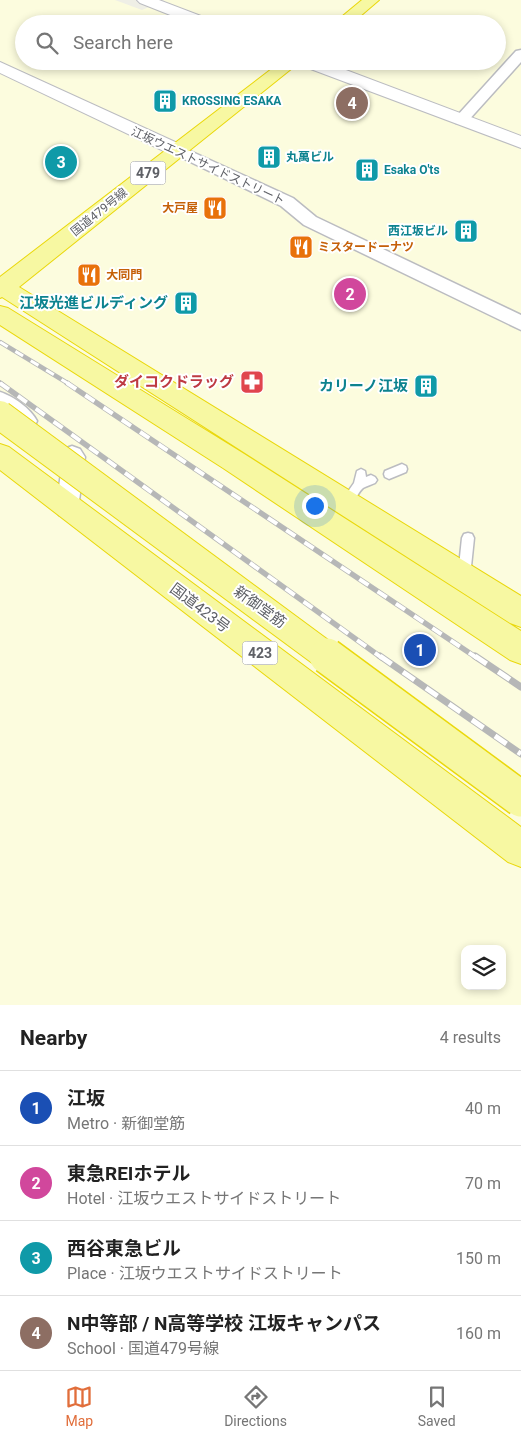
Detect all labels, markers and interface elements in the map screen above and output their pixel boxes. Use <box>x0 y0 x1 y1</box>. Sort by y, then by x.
search box <box>15 15 506 70</box>
icon: search <box>33 29 61 57</box>
text: Search here <box>73 31 173 54</box>
pin: 4 <box>336 84 368 122</box>
building icon: KROSSING ESAKA <box>152 88 178 114</box>
place label: KROSSING ESAKA <box>182 94 282 108</box>
street label: 江坂ウエストサイドストリート <box>129 124 287 208</box>
pin: 3 <box>45 143 77 181</box>
building icon: 丸萬ビル <box>256 144 282 170</box>
place label: 丸萬ビル <box>286 150 334 164</box>
building icon: Esaka O'ts <box>354 157 380 183</box>
road number: 479 <box>130 162 166 184</box>
place label: Esaka O'ts <box>384 163 440 177</box>
street label: 国道479号線 <box>68 185 130 239</box>
restaurant icon: 大戸屋 <box>202 195 228 221</box>
place label: 大戸屋 <box>162 201 198 215</box>
building icon: 西江坂ビル <box>453 218 479 244</box>
place label: 西江坂ビル <box>388 224 448 238</box>
restaurant icon: ミスタードーナツ <box>288 234 314 260</box>
place label: ミスタードーナツ <box>318 240 414 254</box>
restaurant icon: 大同門 <box>76 262 102 288</box>
place label: 大同門 <box>106 268 142 282</box>
pin: 2 <box>334 275 366 313</box>
building icon: 江坂光進ビルディング <box>173 290 199 316</box>
place label: 江坂光進ビルディング <box>19 294 168 312</box>
pharmacy icon: ダイコクドラッグ <box>239 369 265 395</box>
place label: ダイコクドラッグ <box>114 373 234 391</box>
building icon: カリーノ江坂 <box>413 373 439 399</box>
place label: カリーノ江坂 <box>319 377 408 395</box>
your location <box>302 493 328 519</box>
street label: 国道423号 <box>167 580 233 636</box>
street label: 新御堂筋 <box>230 582 290 632</box>
pin: 1 <box>404 631 436 669</box>
road number: 423 <box>242 641 278 664</box>
map controls <box>461 945 506 990</box>
button: layers <box>461 945 506 990</box>
text: Nearby <box>20 1026 87 1050</box>
text: 4 results <box>440 1028 501 1047</box>
text: 江坂 <box>67 1087 105 1110</box>
text: 1 <box>31 1099 41 1118</box>
text: 40 m <box>465 1099 501 1118</box>
text: Metro · 新御堂筋 <box>67 1114 185 1133</box>
text: 東急REIホテル <box>67 1162 190 1185</box>
text: 2 <box>31 1174 41 1193</box>
text: 70 m <box>465 1174 501 1193</box>
text: Hotel · 江坂ウエストサイドストリート <box>67 1189 341 1208</box>
text: 西谷東急ビル <box>67 1237 181 1260</box>
text: 3 <box>31 1249 41 1268</box>
text: 150 m <box>456 1249 501 1268</box>
text: Place · 江坂ウエストサイドストリート <box>67 1264 343 1283</box>
text: N中等部 / N高等学校 江坂キャンパス <box>67 1312 381 1335</box>
text: 4 <box>31 1324 41 1343</box>
text: 160 m <box>456 1324 501 1343</box>
text: School · 国道479号線 <box>67 1339 219 1358</box>
tab: Map <box>65 1383 93 1429</box>
tab: Directions <box>224 1383 287 1429</box>
tab: Saved <box>418 1383 456 1429</box>

